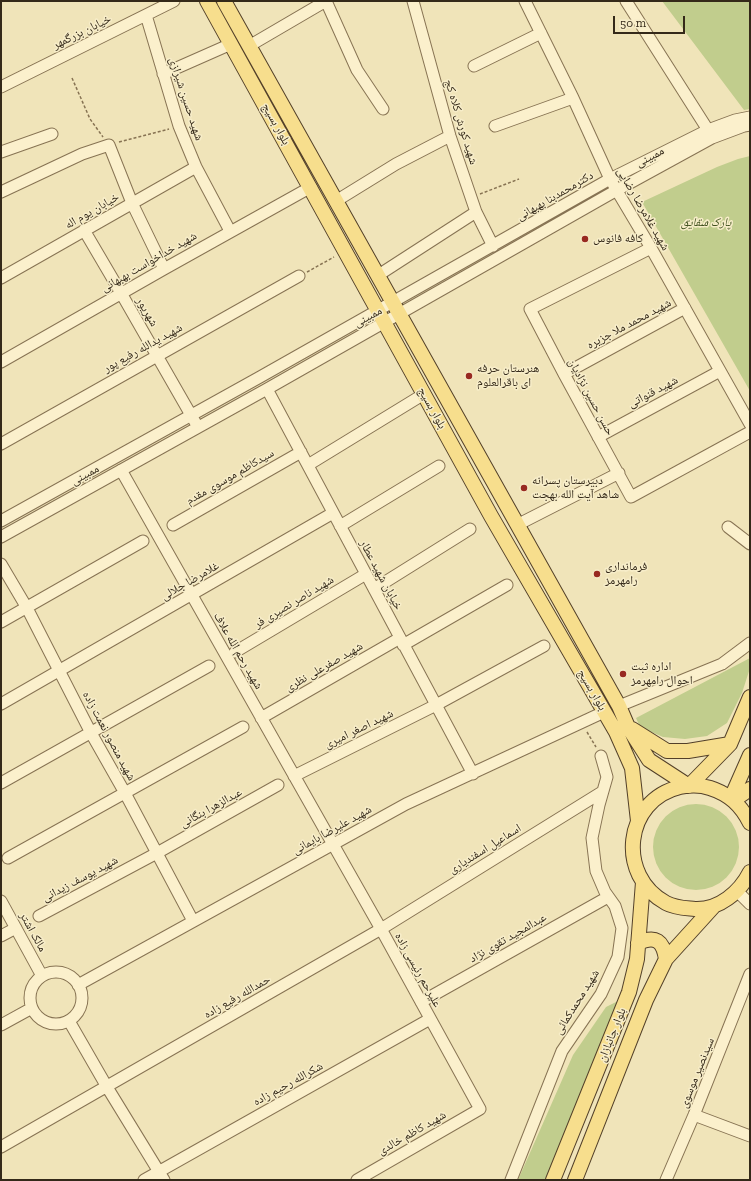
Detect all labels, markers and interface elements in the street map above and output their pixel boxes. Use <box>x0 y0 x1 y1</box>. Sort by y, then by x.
scale bar <box>615 8 687 34</box>
street label: خیابان بزرگمهر <box>50 12 114 52</box>
text: 50 m <box>620 16 646 30</box>
street label: شهید حسین شیرازی <box>166 55 206 143</box>
street label: شهید کورش کلاه کج <box>441 78 481 166</box>
street label: بلوار بسیج <box>259 101 293 147</box>
street label: ممبینی <box>633 144 667 170</box>
street label: شهید غلامرضا رضایی <box>613 165 673 253</box>
street label: دکترمحمدبنا بهبهانی <box>514 168 596 224</box>
street label: خیابان یوم اله <box>62 190 122 232</box>
park label: پارک شقایق <box>681 216 731 230</box>
street label: شهید خداخواست بهبهانی <box>98 229 200 295</box>
place label: کافه فانوس <box>593 232 643 246</box>
marker: کافه فانوس <box>580 234 590 244</box>
street label: شهریور <box>133 295 161 329</box>
street label: شهید محمد ملا جزیره <box>584 296 674 352</box>
street label: ممبینی <box>351 303 385 331</box>
street label: شهید یدالله رفیع پور <box>101 320 185 376</box>
street label: حسن حسین نژادیان <box>565 356 617 438</box>
place label: هنرستان حرفه ای باقرالعلوم <box>477 362 539 390</box>
marker: هنرستان حرفه ای باقرالعلوم <box>464 371 474 381</box>
street label: شهید قنواتی <box>626 373 680 411</box>
street label: بلوار بسیج <box>415 385 449 431</box>
street label: سیدکاظم موسوی مقدم <box>183 446 277 508</box>
street label: ممبینی <box>68 461 102 489</box>
place label: دبیرستان پسرانه شاهد آیت الله بهجت <box>532 474 619 502</box>
marker: دبیرستان پسرانه شاهد آیت الله بهجت <box>519 483 529 493</box>
street label: خیابان شهید عطار <box>356 537 406 613</box>
street label: غلامرضا جلالی <box>158 559 222 603</box>
place label: فرمانداری رامهرمز <box>605 560 647 588</box>
marker: فرمانداری رامهرمز <box>592 569 602 579</box>
street label: شهید ناصر نصیری فر <box>252 573 336 631</box>
street label: شهید رحم الله علاف <box>210 610 266 692</box>
street label: شهید صفرعلی نظری <box>283 639 365 695</box>
place label: اداره ثبت احوال رامهرمز <box>631 660 693 688</box>
street label: بلوار بسیج <box>574 667 610 713</box>
marker: اداره ثبت احوال رامهرمز <box>618 669 628 679</box>
street label: شهید منصور نعمت زاده <box>79 689 139 783</box>
street label: شهید اصغر امیری <box>322 706 396 752</box>
street label: عبدالزهرا بنگانی <box>177 785 245 831</box>
street label: شهید علیرضا بایمانی <box>290 802 374 858</box>
street label: اسماعیل اسفندیاری <box>446 821 524 877</box>
street label: شهید یوسف زیدانی <box>39 853 121 905</box>
street label: مالک اشتر <box>16 910 50 954</box>
street label: عبدالمجید تقوی نژاد <box>467 910 549 966</box>
street label: علیرحم رئیسی زاده <box>391 930 445 1010</box>
street label: شهید محمدکمائی <box>551 967 603 1037</box>
street label: حمدالله رفیع زاده <box>201 972 273 1022</box>
street label: بلوار جانبازان <box>595 1006 629 1064</box>
street label: سیدنصیر موسوی <box>676 1036 718 1110</box>
street label: شکرالله رحیم زاده <box>251 1059 325 1109</box>
street label: شهید کاظم خالدی <box>375 1108 449 1158</box>

